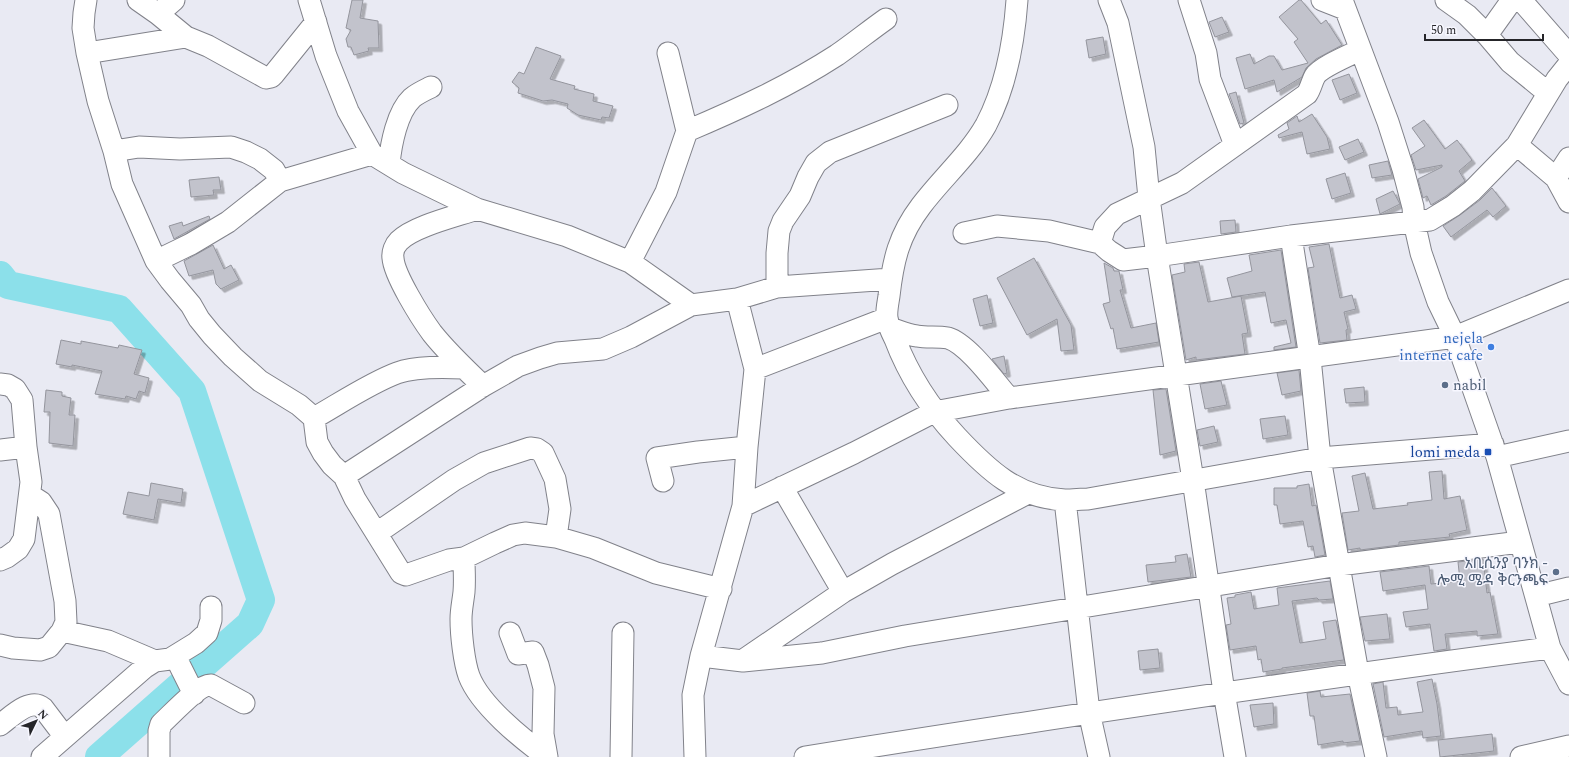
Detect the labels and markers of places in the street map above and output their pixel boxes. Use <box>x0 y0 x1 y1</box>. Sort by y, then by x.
place label: nejela internet cafe <box>1399 327 1484 367</box>
marker: nejela internet cafe <box>1486 342 1496 352</box>
place label: nabil <box>1453 374 1486 397</box>
marker: nabil <box>1440 380 1450 390</box>
place label: lomi meda <box>1410 441 1481 464</box>
marker: lomi meda <box>1483 447 1493 457</box>
place label: አቢሲንያ ባንክ - ሎሚ ሜዳ ቅርንጫፍ <box>1437 552 1549 592</box>
marker: አቢሲንያ ባንክ - ሎሚ ሜዳ ቅርንጫፍ <box>1551 567 1561 577</box>

